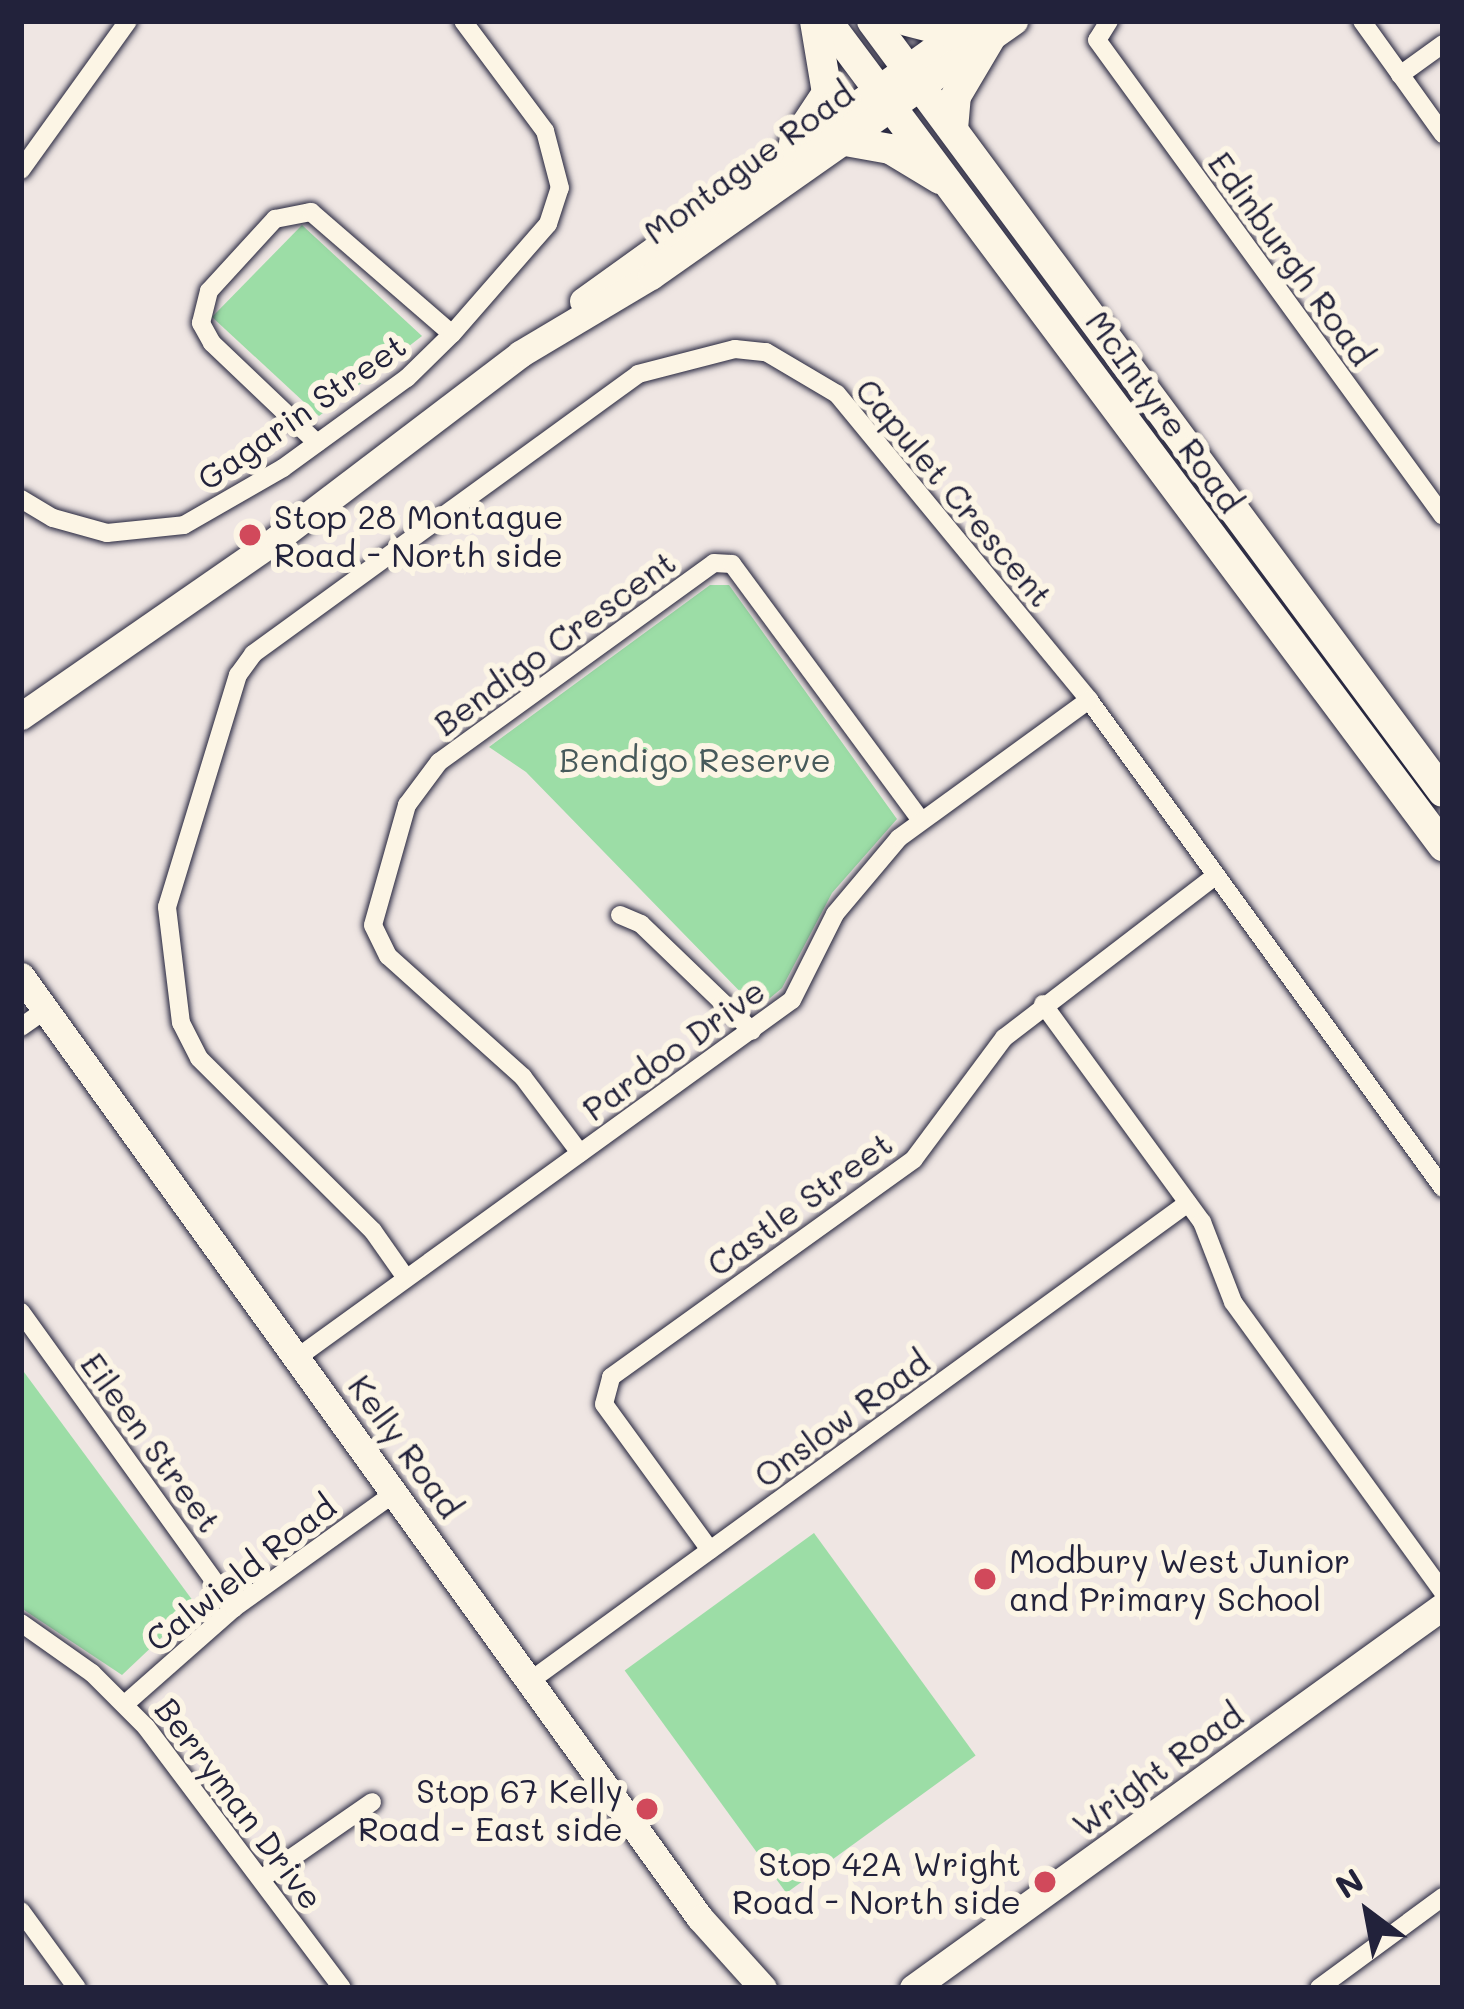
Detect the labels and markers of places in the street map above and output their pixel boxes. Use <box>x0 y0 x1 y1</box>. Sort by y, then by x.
place label: Stop 28 Montague Road - North side <box>274 496 563 574</box>
marker: Stop 28 Montague Road - North side <box>237 522 263 548</box>
place label: Modbury West Junior and Primary School <box>1009 1540 1350 1618</box>
marker: Modbury West Junior and Primary School <box>972 1566 998 1592</box>
place label: Stop 67 Kelly Road - East side <box>358 1770 623 1848</box>
marker: Stop 67 Kelly Road - East side <box>634 1796 660 1822</box>
place label: Stop 42A Wright Road - North side <box>732 1843 1021 1921</box>
marker: Stop 42A Wright Road - North side <box>1032 1869 1058 1895</box>

